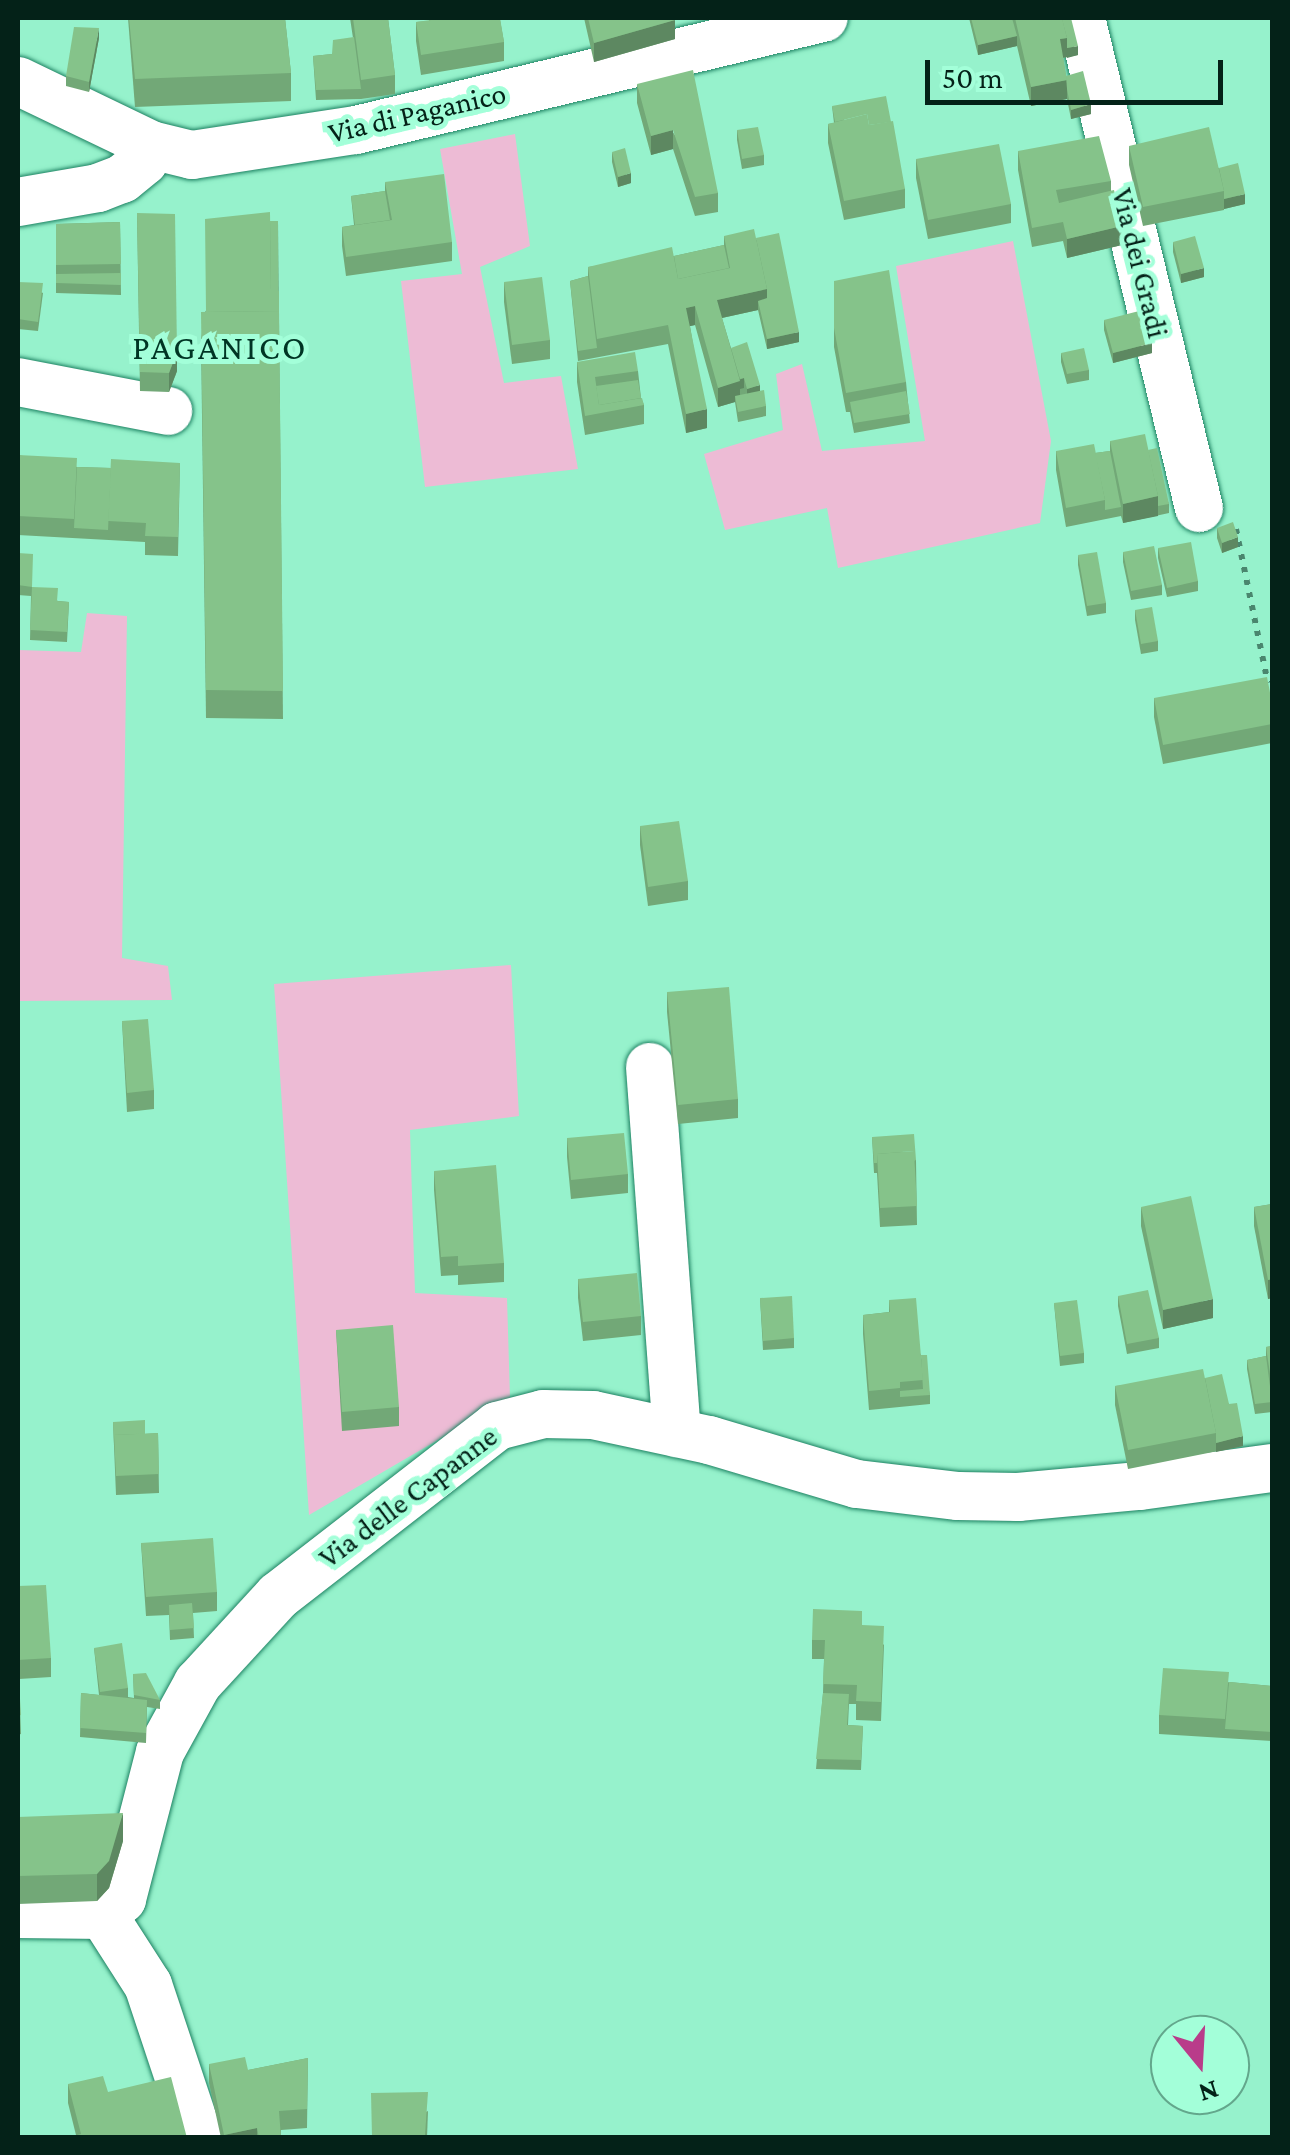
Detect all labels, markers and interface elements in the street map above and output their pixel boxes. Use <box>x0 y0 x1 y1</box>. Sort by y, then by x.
scale bar <box>930 40 1228 102</box>
text: 50 m <box>942 61 1003 94</box>
street label: Via di Paganico <box>325 75 509 151</box>
street label: Via dei Gradi <box>1104 184 1176 342</box>
district label: PAGANICO <box>132 327 308 369</box>
street label: Via delle Capanne <box>312 1418 504 1576</box>
north arrow <box>1150 2015 1250 2115</box>
text: N <box>1195 2074 1223 2110</box>

